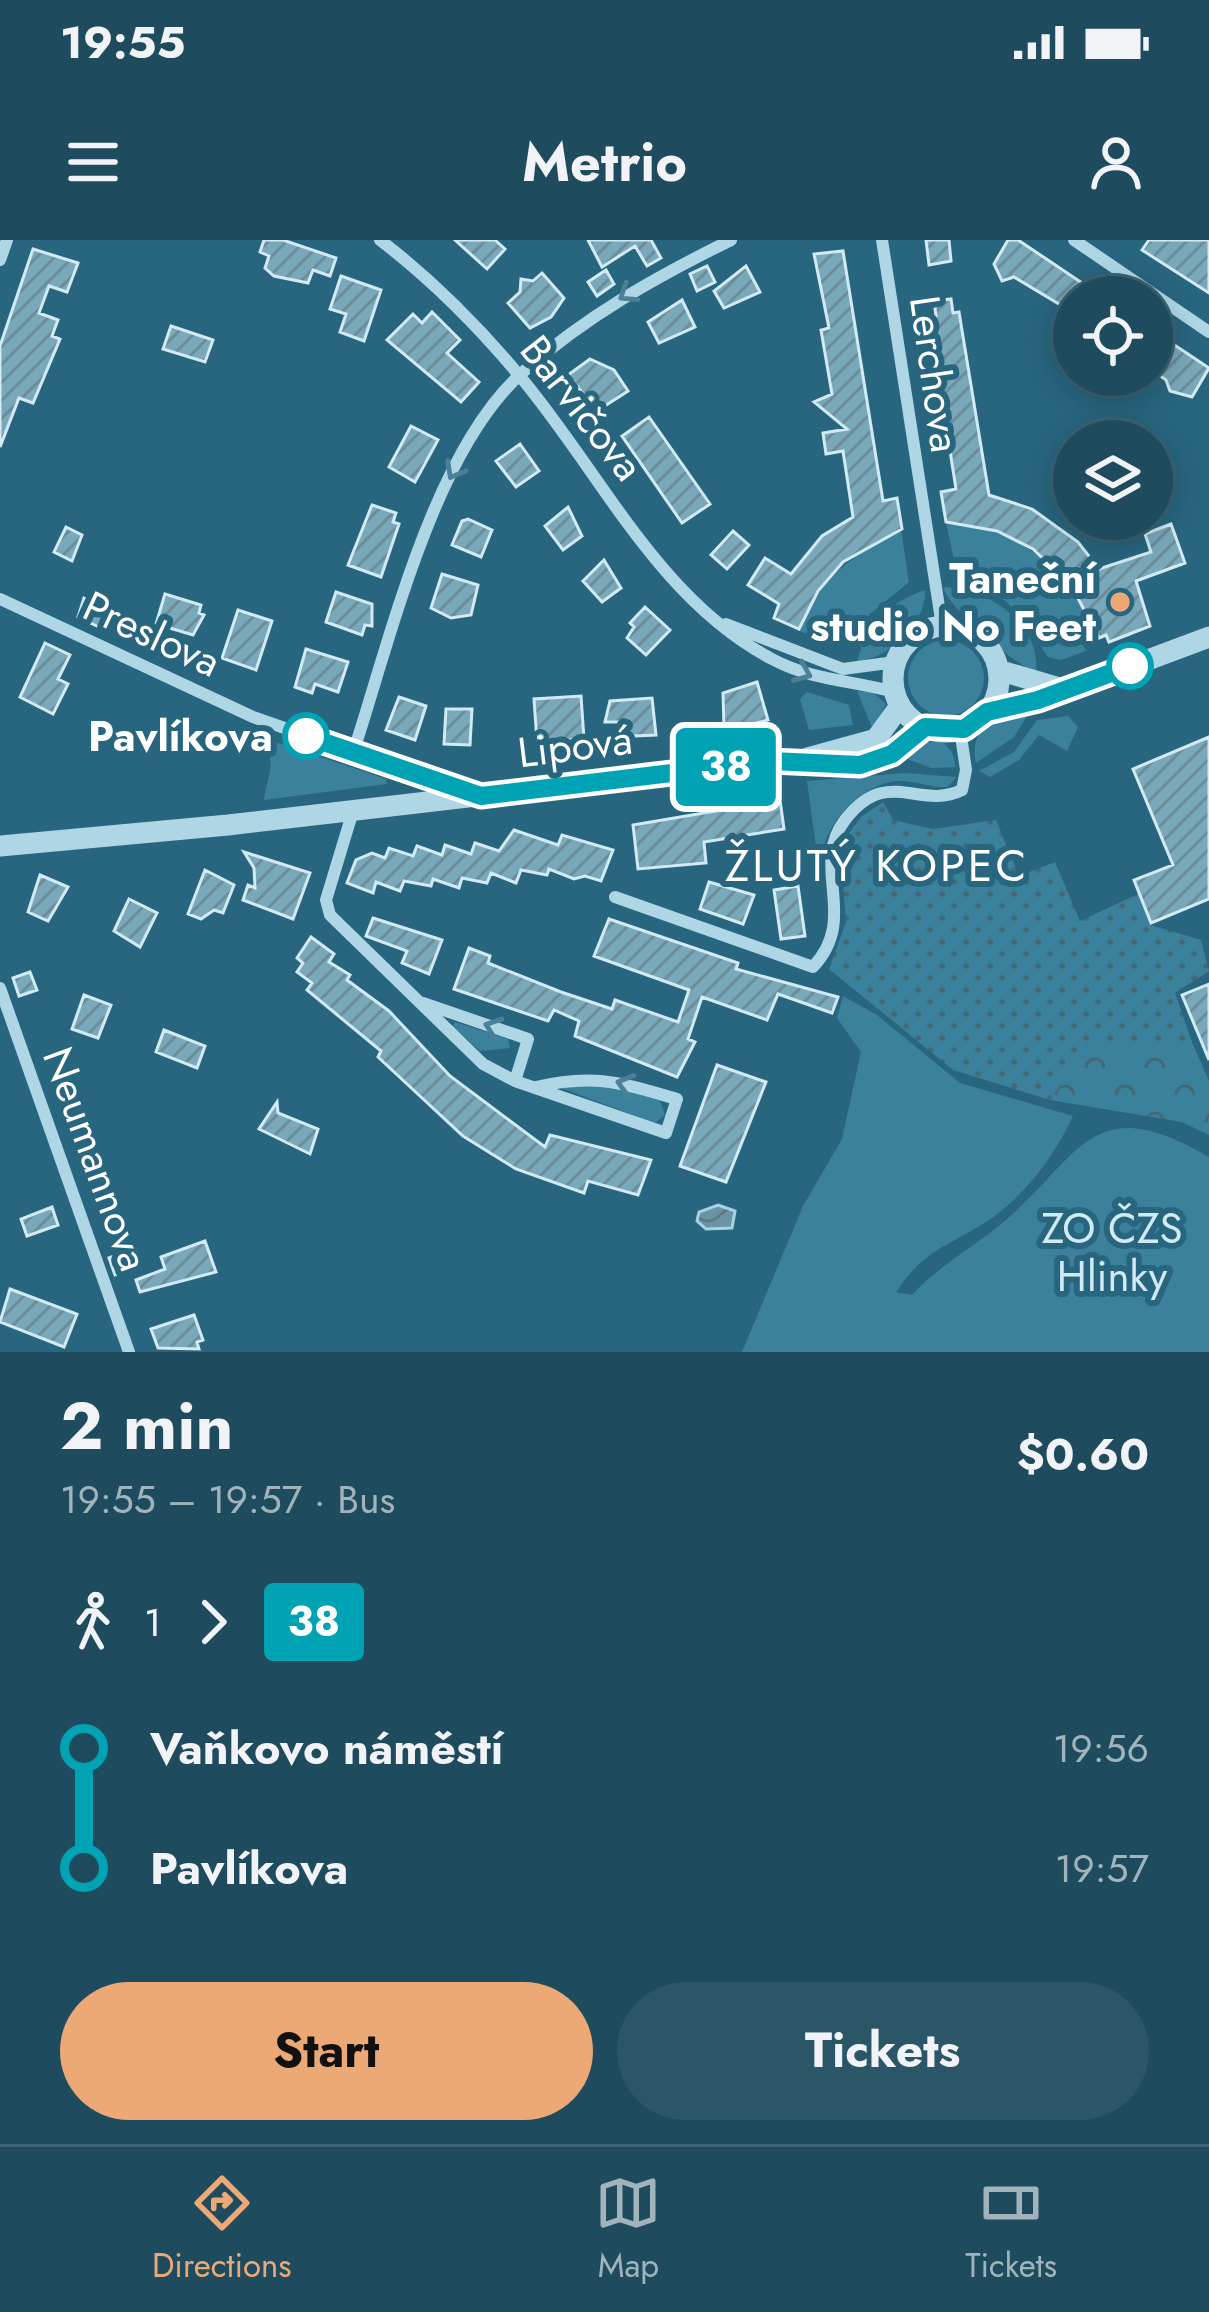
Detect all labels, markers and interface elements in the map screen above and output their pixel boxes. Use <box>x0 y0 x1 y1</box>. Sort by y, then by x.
text: 19:55 <box>60 10 186 75</box>
text: Metrio <box>522 123 687 201</box>
icon: menu <box>60 129 126 195</box>
icon: person <box>1083 129 1149 195</box>
map controls <box>1053 276 1173 540</box>
button: locate <box>1053 276 1173 396</box>
one-way arrow <box>619 280 641 302</box>
street label: Lerchova <box>894 292 976 456</box>
street label: Barvičova <box>506 322 658 494</box>
button: layers <box>1053 420 1173 540</box>
one-way arrow <box>445 459 468 480</box>
place label: Taneční studio No Feet <box>810 548 1098 657</box>
street label: Preslova <box>73 576 231 692</box>
marker: Taneční studio No Feet <box>1107 589 1133 615</box>
unlabelled marker <box>1108 644 1152 688</box>
one-way arrow <box>791 659 812 683</box>
place label: Pavlíkova <box>88 706 273 767</box>
street label: Lipová <box>514 709 636 783</box>
marker: Pavlíkova <box>284 714 328 758</box>
line badge: 38 <box>672 728 780 806</box>
text: 38 <box>700 736 752 797</box>
district label: ŽLUTÝ KOPEC <box>725 833 1029 898</box>
one-way arrow <box>483 1017 504 1042</box>
street label: Neumannova <box>27 1038 165 1280</box>
one-way arrow <box>615 1073 636 1098</box>
park label: ZO ČZS Hlinky <box>1041 1198 1183 1307</box>
text: 2 min <box>60 1378 233 1474</box>
text: $0.60 <box>1017 1422 1149 1487</box>
text: 19:55 – 19:57 · Bus <box>60 1471 395 1528</box>
icon: walk <box>60 1589 126 1655</box>
icon: forward <box>180 1589 246 1655</box>
text: 38 <box>288 1591 340 1652</box>
text: 1 <box>144 1594 162 1651</box>
text: Vaňkovo náměstí <box>150 1716 503 1781</box>
text: 19:56 <box>1053 1720 1149 1777</box>
text: Pavlíkova <box>150 1836 348 1901</box>
text: 19:57 <box>1055 1840 1149 1897</box>
button: Start <box>60 1982 593 2120</box>
button: Tickets <box>617 1982 1149 2120</box>
tab: Directions <box>152 2170 292 2289</box>
tab: Map <box>595 2170 661 2289</box>
tab: Tickets <box>965 2170 1057 2289</box>

